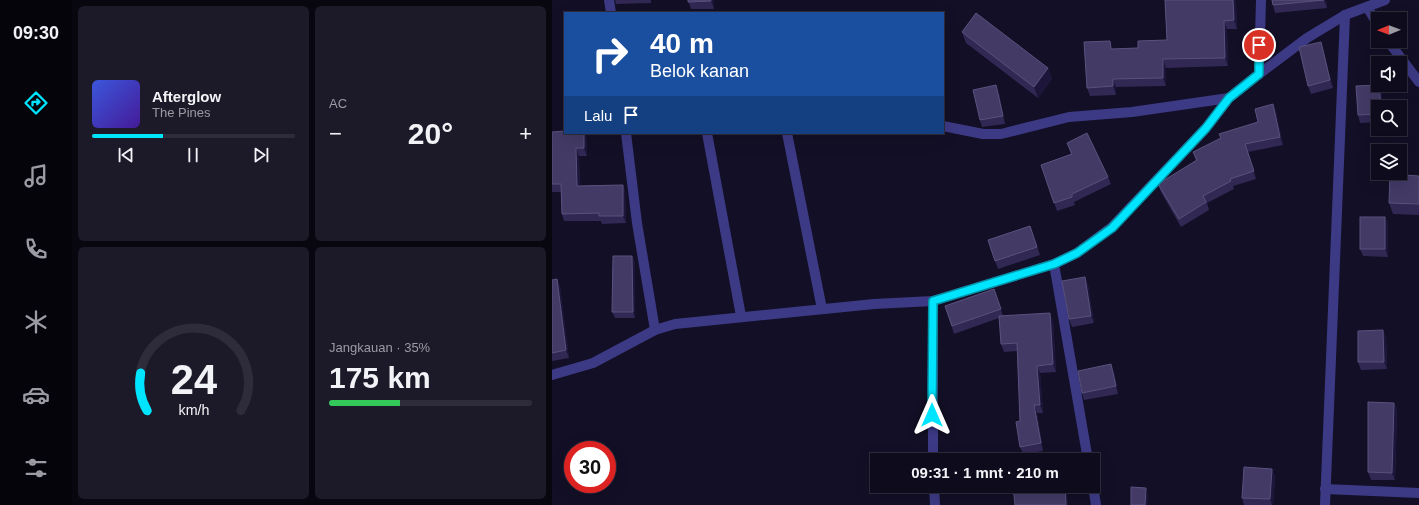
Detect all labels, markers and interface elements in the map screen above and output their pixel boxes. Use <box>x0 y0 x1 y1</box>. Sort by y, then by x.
north arrow <box>1371 12 1407 48</box>
map controls <box>1371 12 1407 180</box>
text: 09:30 <box>13 23 59 43</box>
icon: right <box>584 28 636 80</box>
text: 40 m <box>650 28 714 59</box>
pin <box>1242 28 1276 62</box>
icon: arrive <box>1248 34 1270 56</box>
button: sound <box>1371 56 1407 92</box>
text: Belok kanan <box>650 61 749 81</box>
text: Afterglow <box>152 88 221 105</box>
icon: directions <box>22 89 50 117</box>
text: AC <box>329 96 347 111</box>
button: search <box>1371 100 1407 136</box>
icon: arrive <box>620 104 642 126</box>
text: The Pines <box>152 105 211 120</box>
text: Lalu <box>584 107 612 124</box>
text: 20° <box>408 117 453 150</box>
text: − <box>329 121 342 146</box>
text: + <box>519 121 532 146</box>
icon: previous <box>115 144 137 166</box>
icon: pause <box>182 144 204 166</box>
icon: next <box>250 144 272 166</box>
button: layers <box>1371 144 1407 180</box>
icon: music <box>22 162 50 190</box>
icon: phone <box>22 235 50 263</box>
icon: climate <box>22 308 50 336</box>
text: Jangkauan · 35% <box>329 340 430 355</box>
text: 24 <box>170 356 217 403</box>
text: 175 km <box>329 361 431 394</box>
icon: car <box>22 381 50 409</box>
position arrow <box>911 394 953 436</box>
text: km/h <box>178 401 209 417</box>
speed limit sign: 30 <box>564 441 616 493</box>
icon: filters <box>22 454 50 482</box>
text: 09:31 · 1 mnt · 210 m <box>911 464 1059 481</box>

